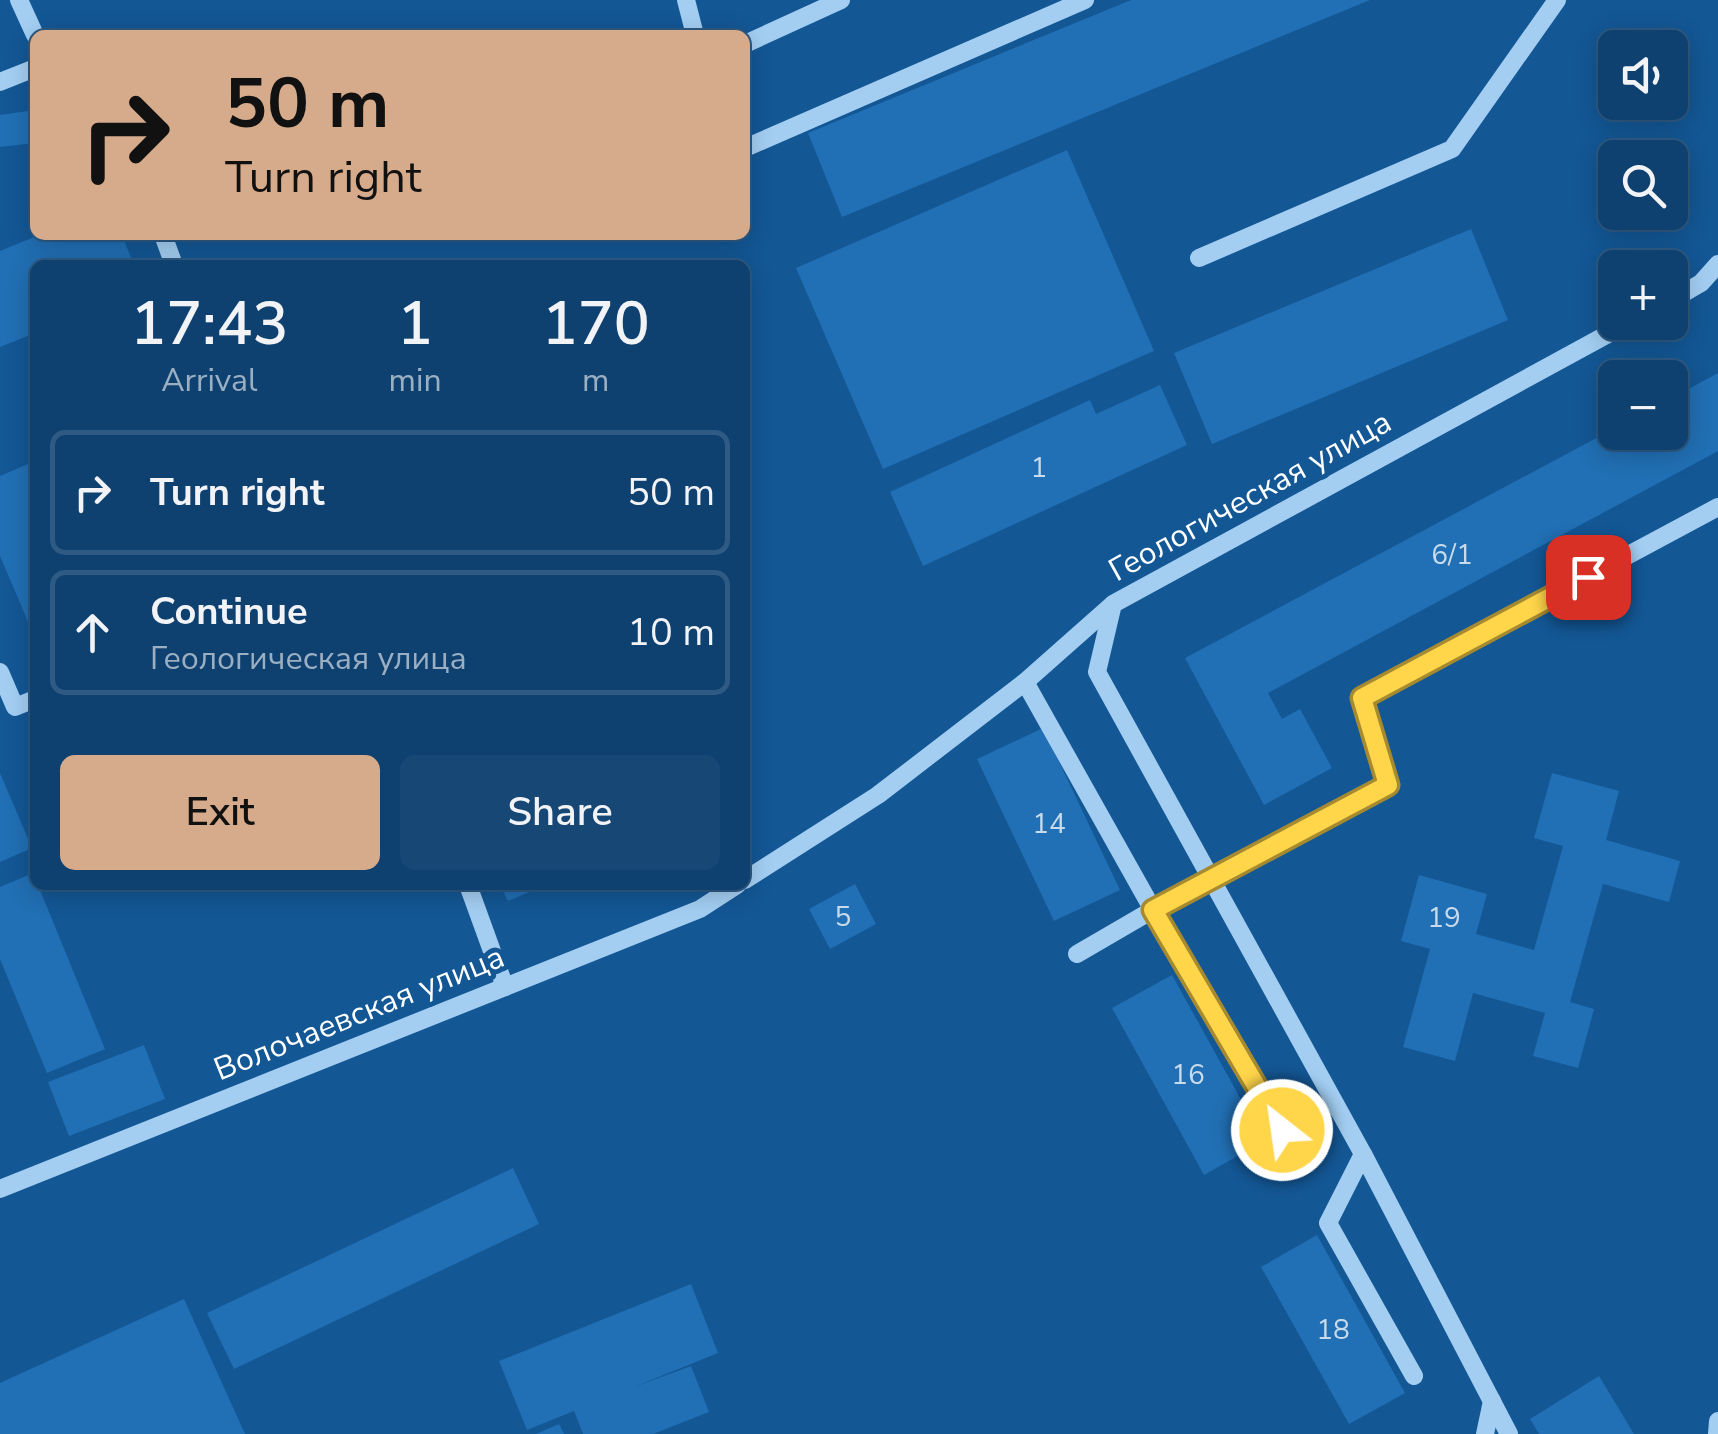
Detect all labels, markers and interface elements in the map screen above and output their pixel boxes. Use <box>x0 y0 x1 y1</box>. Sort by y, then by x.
map controls <box>1598 30 1688 450</box>
button: sound <box>1598 30 1688 120</box>
text: 50 m <box>225 56 389 152</box>
icon: right <box>60 70 190 200</box>
button: search <box>1598 140 1688 230</box>
text: Turn right <box>225 147 422 208</box>
button: + <box>1598 250 1688 340</box>
text: 17:43 <box>130 283 288 365</box>
text: 1 <box>397 283 433 365</box>
text: 170 <box>542 283 650 365</box>
text: Arrival <box>161 359 257 402</box>
text: min <box>389 359 442 402</box>
text: m <box>582 359 610 402</box>
button: − <box>1598 360 1688 450</box>
street label: Геологическая улица <box>1101 400 1399 592</box>
house number: 1 <box>1031 449 1047 487</box>
icon: right <box>65 465 120 520</box>
text: Turn right <box>150 467 325 518</box>
text: 50 m <box>627 467 715 518</box>
pin <box>1546 535 1631 620</box>
house number: 6/1 <box>1431 536 1473 574</box>
icon: arrive <box>1561 550 1616 605</box>
text: Continue <box>150 586 308 637</box>
icon: ahead <box>65 605 120 660</box>
text: 10 m <box>627 607 715 658</box>
text: Геологическая улица <box>150 637 467 680</box>
button: Exit <box>60 755 380 870</box>
button: Share <box>400 755 720 870</box>
house number: 14 <box>1032 805 1066 843</box>
house number: 5 <box>835 898 851 936</box>
house number: 19 <box>1427 899 1461 937</box>
street label: Волочаевская улица <box>207 935 511 1091</box>
house number: 16 <box>1171 1056 1205 1094</box>
position arrow <box>1230 1078 1334 1182</box>
house number: 18 <box>1316 1311 1350 1349</box>

